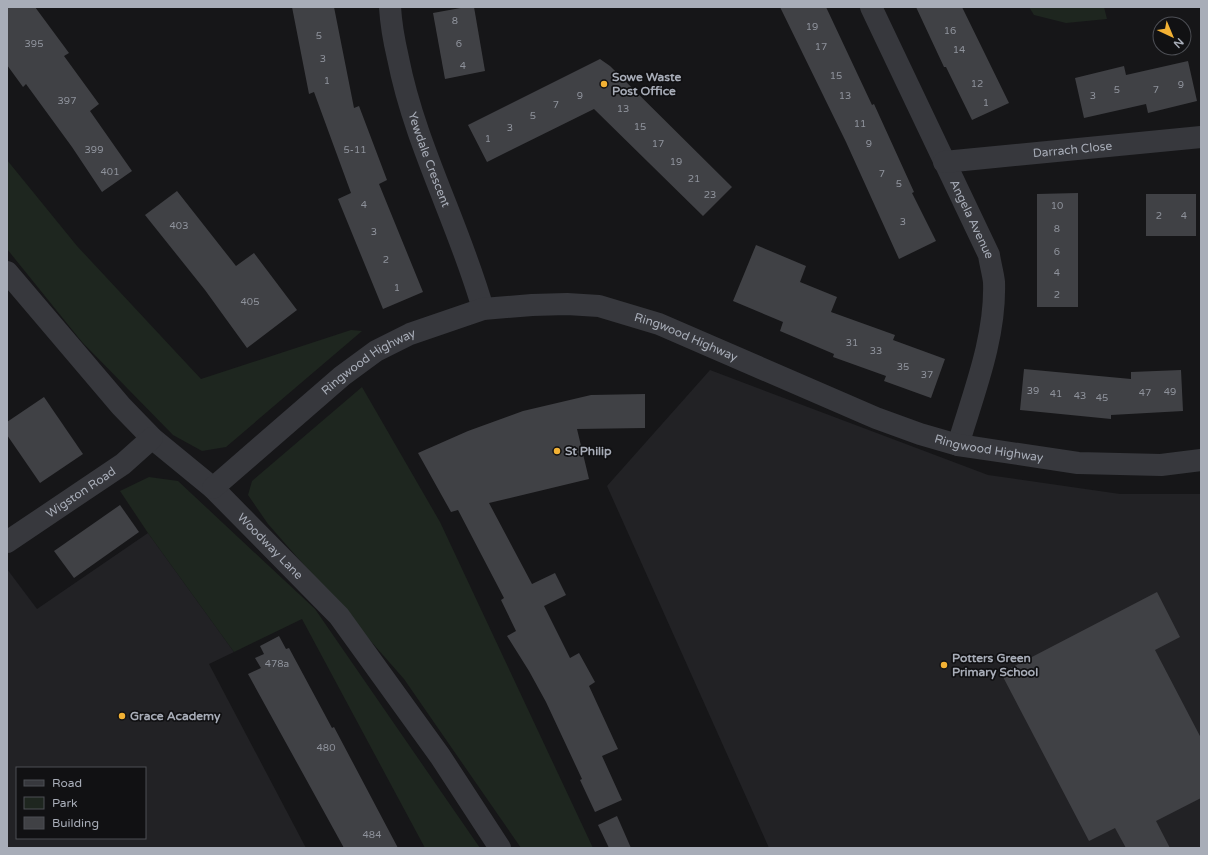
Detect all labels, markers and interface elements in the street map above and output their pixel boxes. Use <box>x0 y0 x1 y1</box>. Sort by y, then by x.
house number: 8 <box>452 15 458 27</box>
north arrow <box>1152 16 1192 56</box>
house number: 19 <box>806 21 818 33</box>
house number: 16 <box>944 25 956 37</box>
house number: 5 <box>316 30 322 42</box>
text: N <box>1171 35 1186 51</box>
house number: 395 <box>25 38 43 50</box>
house number: 6 <box>456 38 462 50</box>
house number: 17 <box>815 41 827 53</box>
house number: 14 <box>953 44 965 56</box>
house number: 3 <box>320 53 326 65</box>
house number: 4 <box>460 60 466 72</box>
place label: Sowe Waste Post Office <box>612 70 682 98</box>
house number: 15 <box>830 70 842 82</box>
house number: 1 <box>324 75 330 87</box>
house number: 12 <box>971 78 983 90</box>
marker: Sowe Waste Post Office <box>599 79 609 89</box>
house number: 9 <box>1178 79 1184 91</box>
house number: 5 <box>1114 84 1120 96</box>
house number: 7 <box>1153 84 1159 96</box>
house number: 9 <box>577 90 583 102</box>
house number: 13 <box>839 90 851 102</box>
house number: 3 <box>1090 90 1096 102</box>
house number: 397 <box>58 95 76 107</box>
house number: 1 <box>983 97 989 109</box>
house number: 7 <box>553 99 559 111</box>
house number: 13 <box>617 103 629 115</box>
street label: Yewdale Crescent <box>405 110 453 209</box>
house number: 5 <box>530 110 536 122</box>
house number: 11 <box>854 118 866 130</box>
house number: 15 <box>634 121 646 133</box>
house number: 3 <box>507 122 513 134</box>
house number: 1 <box>485 133 491 145</box>
house number: 17 <box>652 138 664 150</box>
house number: 9 <box>866 138 872 150</box>
street label: Darrach Close <box>1032 139 1113 160</box>
house number: 399 <box>85 144 103 156</box>
house number: 5-11 <box>344 144 366 156</box>
house number: 19 <box>670 156 682 168</box>
house number: 401 <box>101 166 119 178</box>
house number: 7 <box>879 168 885 180</box>
house number: 21 <box>688 173 700 185</box>
street label: Angela Avenue <box>947 177 996 260</box>
house number: 5 <box>896 178 902 190</box>
house number: 23 <box>704 189 716 201</box>
house number: 4 <box>361 199 367 211</box>
house number: 10 <box>1051 200 1063 212</box>
house number: 2 <box>1156 210 1162 222</box>
house number: 4 <box>1181 210 1187 222</box>
house number: 3 <box>900 216 906 228</box>
house number: 403 <box>170 220 188 232</box>
house number: 8 <box>1054 223 1060 235</box>
house number: 3 <box>371 226 377 238</box>
house number: 6 <box>1054 246 1060 258</box>
house number: 2 <box>383 254 389 266</box>
house number: 4 <box>1054 267 1060 279</box>
house number: 1 <box>394 282 400 294</box>
house number: 2 <box>1054 289 1060 301</box>
house number: 405 <box>241 296 259 308</box>
street label: Ringwood Highway <box>633 310 740 364</box>
street label: Ringwood Highway <box>318 326 418 398</box>
house number: 31 <box>846 337 858 349</box>
house number: 33 <box>870 345 882 357</box>
house number: 35 <box>897 361 909 373</box>
house number: 37 <box>921 369 933 381</box>
house number: 39 <box>1027 385 1039 397</box>
house number: 49 <box>1164 386 1176 398</box>
house number: 47 <box>1139 387 1151 399</box>
house number: 41 <box>1050 388 1062 400</box>
house number: 43 <box>1074 390 1086 402</box>
house number: 45 <box>1096 392 1108 404</box>
street label: Ringwood Highway <box>933 432 1045 465</box>
place label: St Philip <box>565 444 612 459</box>
marker: St Philip <box>552 446 562 456</box>
street label: Wigston Road <box>43 464 118 521</box>
street label: Woodway Lane <box>235 510 306 582</box>
place label: Potters Green Primary School <box>952 651 1038 680</box>
house number: 478a <box>265 658 289 670</box>
marker: Potters Green Primary School <box>939 660 949 670</box>
place label: Grace Academy <box>130 709 221 724</box>
marker: Grace Academy <box>117 711 127 721</box>
house number: 480 <box>317 742 335 754</box>
legend <box>16 767 146 839</box>
text: Road <box>52 776 82 790</box>
text: Park <box>52 796 78 810</box>
text: Building <box>52 816 99 830</box>
house number: 484 <box>363 829 381 841</box>

